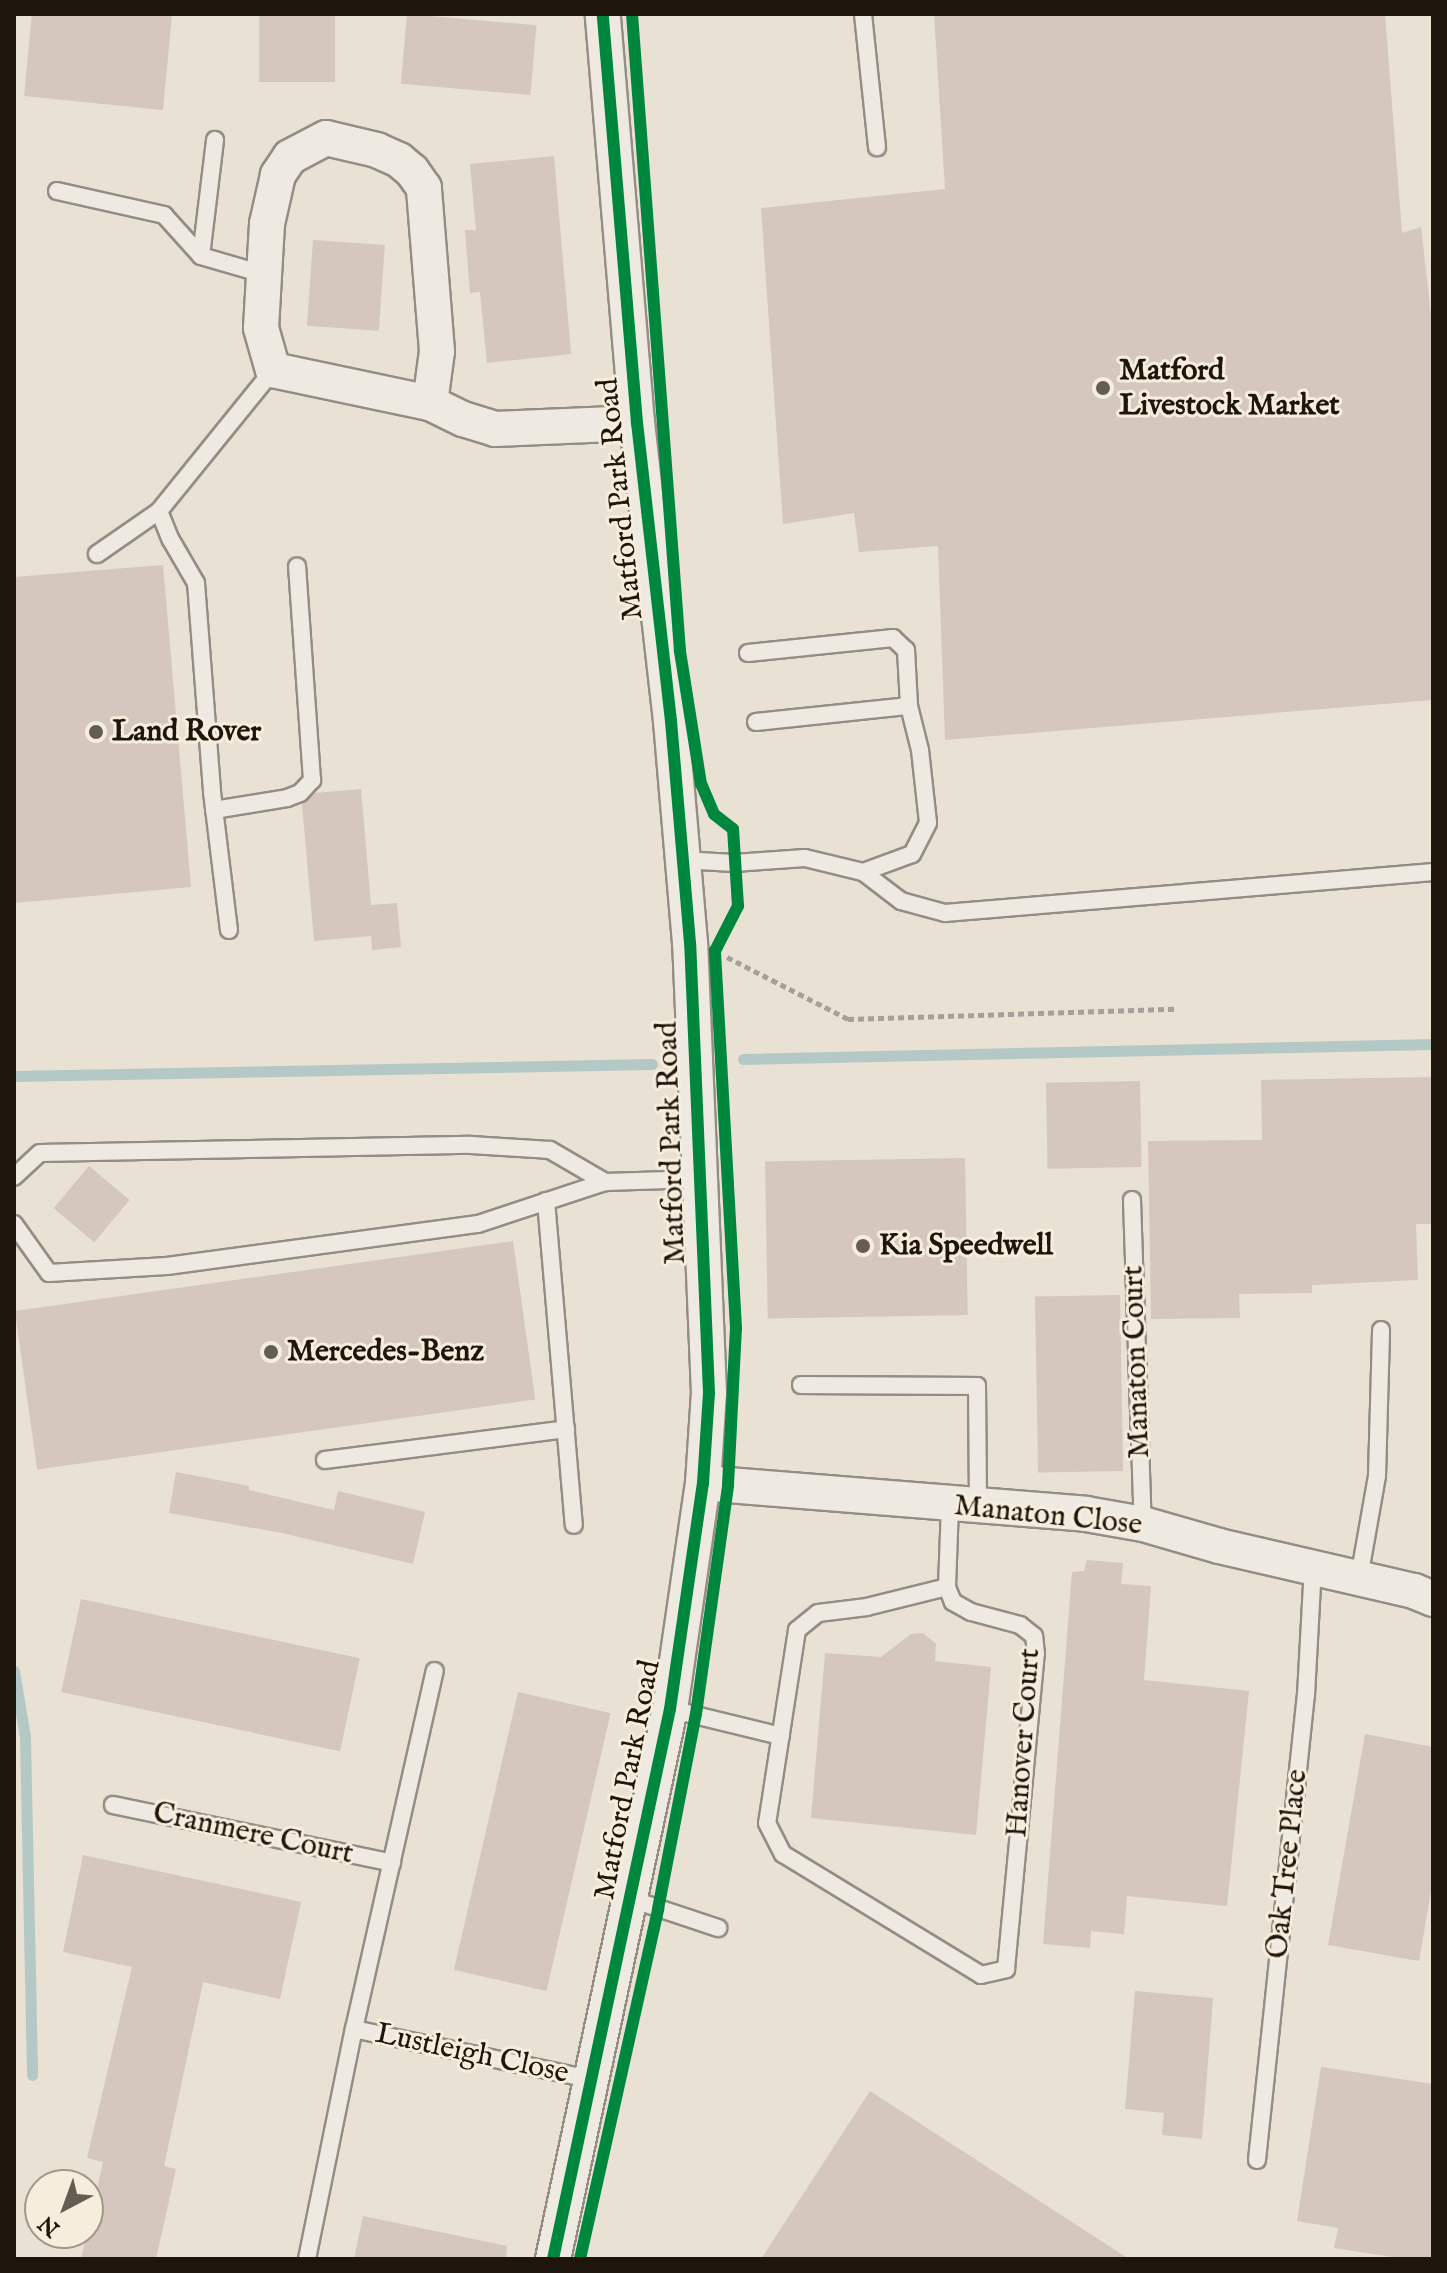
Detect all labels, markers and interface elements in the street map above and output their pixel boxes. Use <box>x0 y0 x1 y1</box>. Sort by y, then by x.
place label: Matford Livestock Market <box>1119 353 1340 424</box>
street label: Matford Park Road <box>590 376 652 622</box>
marker: Matford Livestock Market <box>1094 379 1112 397</box>
place label: Land Rover <box>112 714 261 750</box>
marker: Land Rover <box>87 723 105 741</box>
street label: Matford Park Road <box>650 1021 694 1265</box>
place label: Kia Speedwell <box>879 1228 1053 1264</box>
marker: Kia Speedwell <box>854 1237 872 1255</box>
street label: Manaton Court <box>1116 1265 1158 1459</box>
place label: Mercedes-Benz <box>287 1334 484 1370</box>
marker: Mercedes-Benz <box>262 1343 280 1361</box>
street label: Manaton Close <box>952 1488 1144 1544</box>
street label: Hanover Court <box>999 1647 1049 1839</box>
street label: Matford Park Road <box>587 1657 669 1903</box>
street label: Oak Tree Place <box>1260 1768 1316 1960</box>
street label: Cranmere Court <box>150 1795 356 1873</box>
street label: Lustleigh Close <box>372 2016 572 2092</box>
north arrow <box>24 2169 104 2249</box>
text: N <box>33 2209 66 2242</box>

